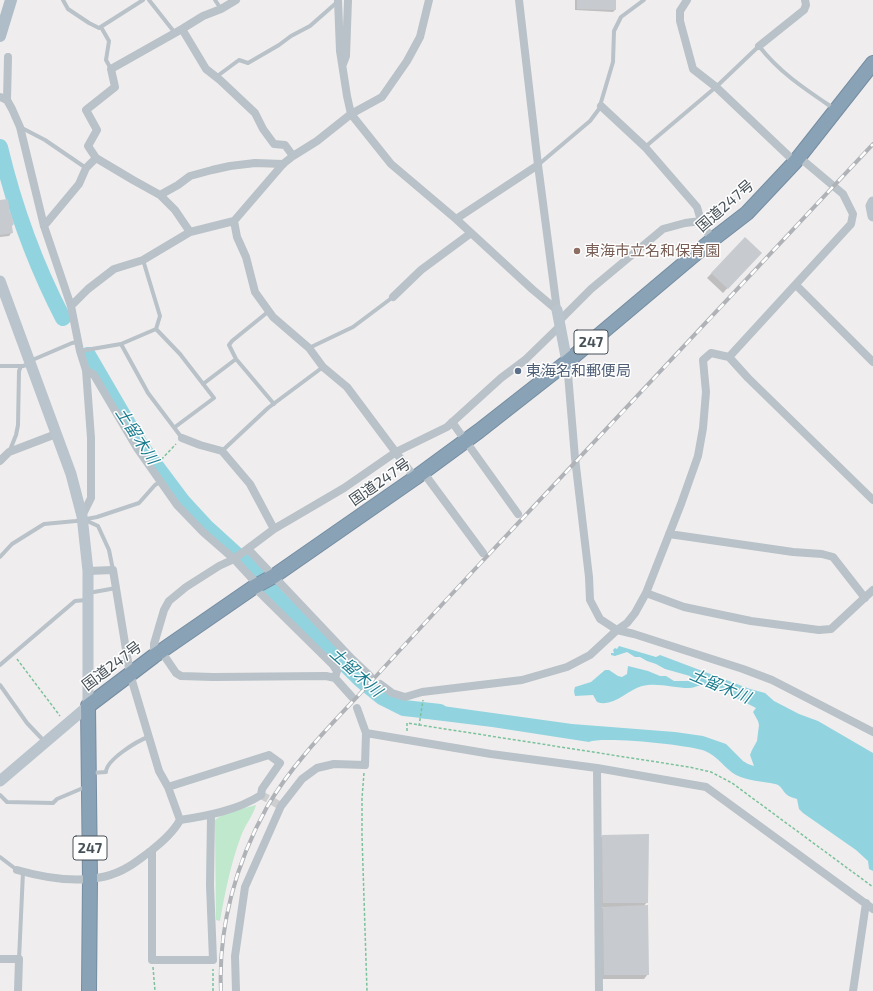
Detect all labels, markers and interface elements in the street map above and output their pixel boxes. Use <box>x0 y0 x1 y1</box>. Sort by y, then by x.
street label: 国道247号 <box>693 176 757 236</box>
place label: 東海市立名和保育園 <box>585 242 720 260</box>
marker: 東海市立名和保育園 <box>572 246 582 256</box>
road number: 247 <box>574 330 608 354</box>
place label: 東海名和郵便局 <box>526 362 631 380</box>
marker: 東海名和郵便局 <box>513 366 523 376</box>
water label: 土留木川 <box>112 404 162 468</box>
street label: 国道247号 <box>346 454 414 510</box>
street label: 国道247号 <box>78 638 146 694</box>
water label: 土留木川 <box>326 643 386 701</box>
water label: 土留木川 <box>687 665 753 707</box>
road number: 247 <box>73 836 107 860</box>

